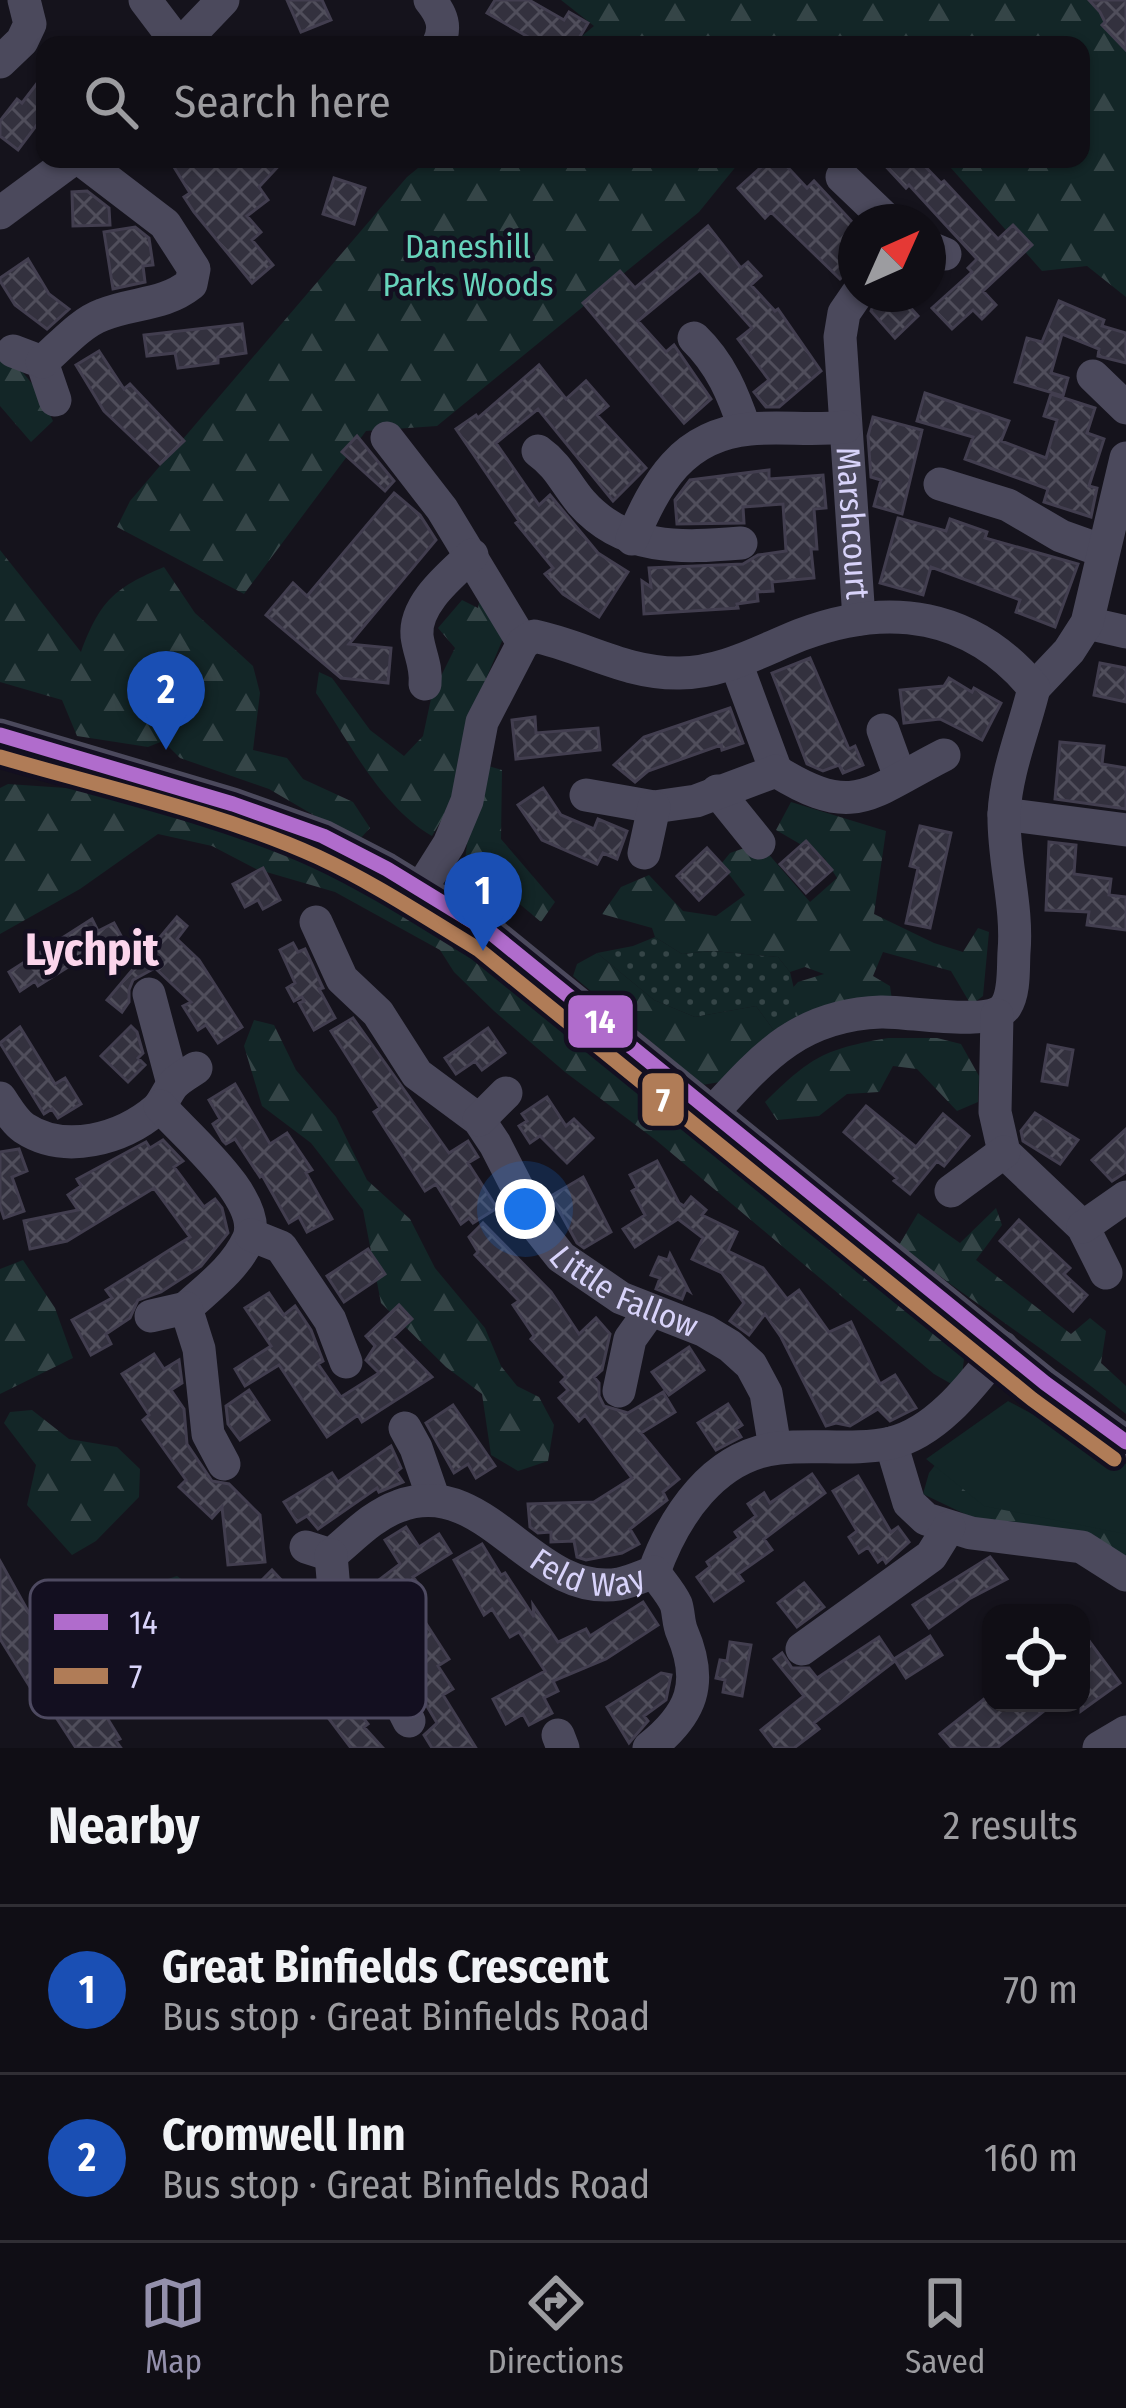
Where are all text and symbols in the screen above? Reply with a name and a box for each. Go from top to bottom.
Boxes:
search box [36,36,1090,168]
icon: search [78,69,144,135]
text: Search here [174,75,391,129]
north arrow [838,204,946,312]
park label: Daneshill Parks Woods [382,227,554,305]
street label: Marshcourt [827,446,878,601]
pin: 2 [127,651,205,750]
pin: 1 [444,852,522,951]
district label: Lychpit [25,923,160,977]
line badge: 14 [566,993,635,1050]
text: 14 [585,1002,615,1042]
line badge: 7 [640,1071,686,1128]
text: 7 [656,1080,670,1120]
your location [495,1179,555,1239]
street label: Little Fallow [541,1239,704,1346]
street label: Feld Way [522,1540,651,1605]
legend [30,1580,426,1718]
text: 14 [129,1603,158,1643]
map controls [982,1604,1090,1712]
button: locate [982,1604,1090,1712]
text: 7 [129,1657,142,1697]
text: Nearby [48,1795,200,1857]
text: 2 results [943,1803,1078,1849]
text: Great Binfields Crescent [162,1940,609,1994]
text: 1 [79,1967,95,2013]
text: 70 m [1003,1967,1078,2013]
text: Bus stop · Great Binfields Road [162,1994,650,2040]
text: Cromwell Inn [162,2108,406,2162]
text: 2 [78,2135,96,2181]
text: 160 m [984,2135,1078,2181]
text: Bus stop · Great Binfields Road [162,2162,650,2208]
tab: Map [140,2270,206,2382]
tab: Directions [487,2270,624,2382]
tab: Saved [905,2270,985,2382]

